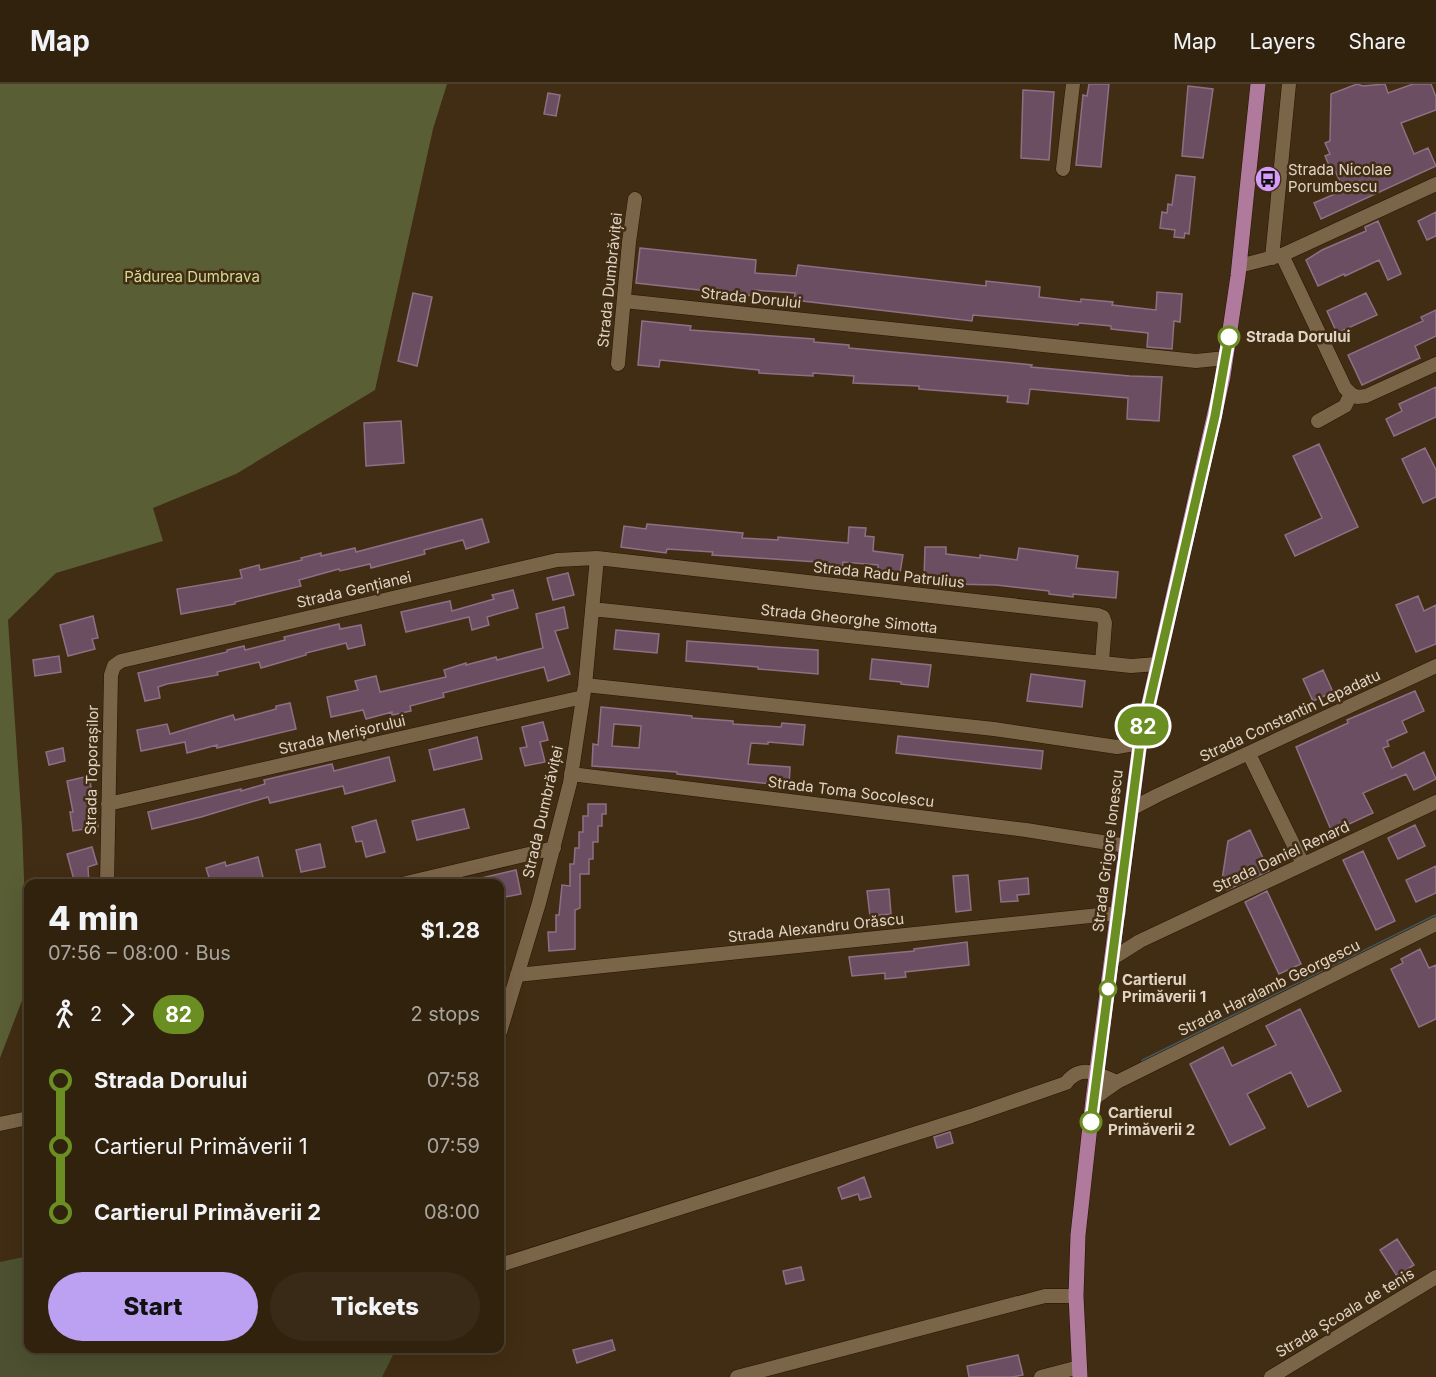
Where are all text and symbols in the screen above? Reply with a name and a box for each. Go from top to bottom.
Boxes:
text: Map [30,24,90,58]
text: Map [1173,29,1217,54]
text: Layers [1250,29,1316,54]
text: Share [1349,29,1406,54]
place label: Strada Nicolae Porumbescu [1288,160,1392,196]
bus stop icon: Strada Nicolae Porumbescu [1253,164,1283,194]
street label: Strada Dumbrăviței [593,212,626,348]
park label: Pădurea Dumbrava [124,267,260,286]
street label: Strada Dorului [700,283,802,312]
marker: Strada Dorului [1218,326,1240,348]
place label: Strada Dorului [1246,327,1351,346]
street label: Strada Radu Patrulius [812,557,966,592]
street label: Strada Gențianei [295,567,413,612]
street label: Strada Gheorghe Simotta [760,600,939,637]
street label: Strada Constantin Lepadatu [1196,665,1383,766]
street label: Strada Toporașilor [81,704,102,835]
line badge: 82 [1116,706,1170,746]
street label: Strada Merișorului [277,711,407,758]
text: 82 [1130,714,1156,739]
street label: Strada Dumbrăviței [518,744,567,880]
street label: Strada Grigore Ionescu [1088,769,1127,933]
street label: Strada Toma Socolescu [767,772,935,811]
street label: Strada Daniel Renard [1209,816,1352,897]
text: 4 min [48,898,139,938]
street label: Strada Alexandru Orăscu [727,909,905,946]
text: $1.28 [421,917,480,943]
street label: Strada Haralamb Georgescu [1175,935,1363,1040]
text: 07:56 – 08:00 · Bus [48,941,231,965]
place label: Cartierul Primăverii 1 [1122,970,1206,1006]
marker: Cartierul Primăverii 1 [1099,980,1117,998]
icon: walk [48,998,81,1031]
icon: forward [111,998,144,1031]
text: 2 [90,1002,102,1026]
text: 82 [165,1002,192,1027]
text: 2 stops [410,1002,480,1026]
text: Strada Dorului [94,1067,247,1093]
text: 07:58 [427,1068,480,1092]
place label: Cartierul Primăverii 2 [1108,1103,1195,1139]
marker: Cartierul Primăverii 2 [1080,1111,1102,1133]
text: Cartierul Primăverii 1 [94,1133,308,1159]
text: 07:59 [427,1134,480,1158]
text: Cartierul Primăverii 2 [94,1199,321,1225]
text: 08:00 [424,1200,480,1224]
street label: Strada Școala de tenis [1272,1264,1418,1362]
button: Start [48,1272,258,1341]
button: Tickets [270,1272,480,1341]

